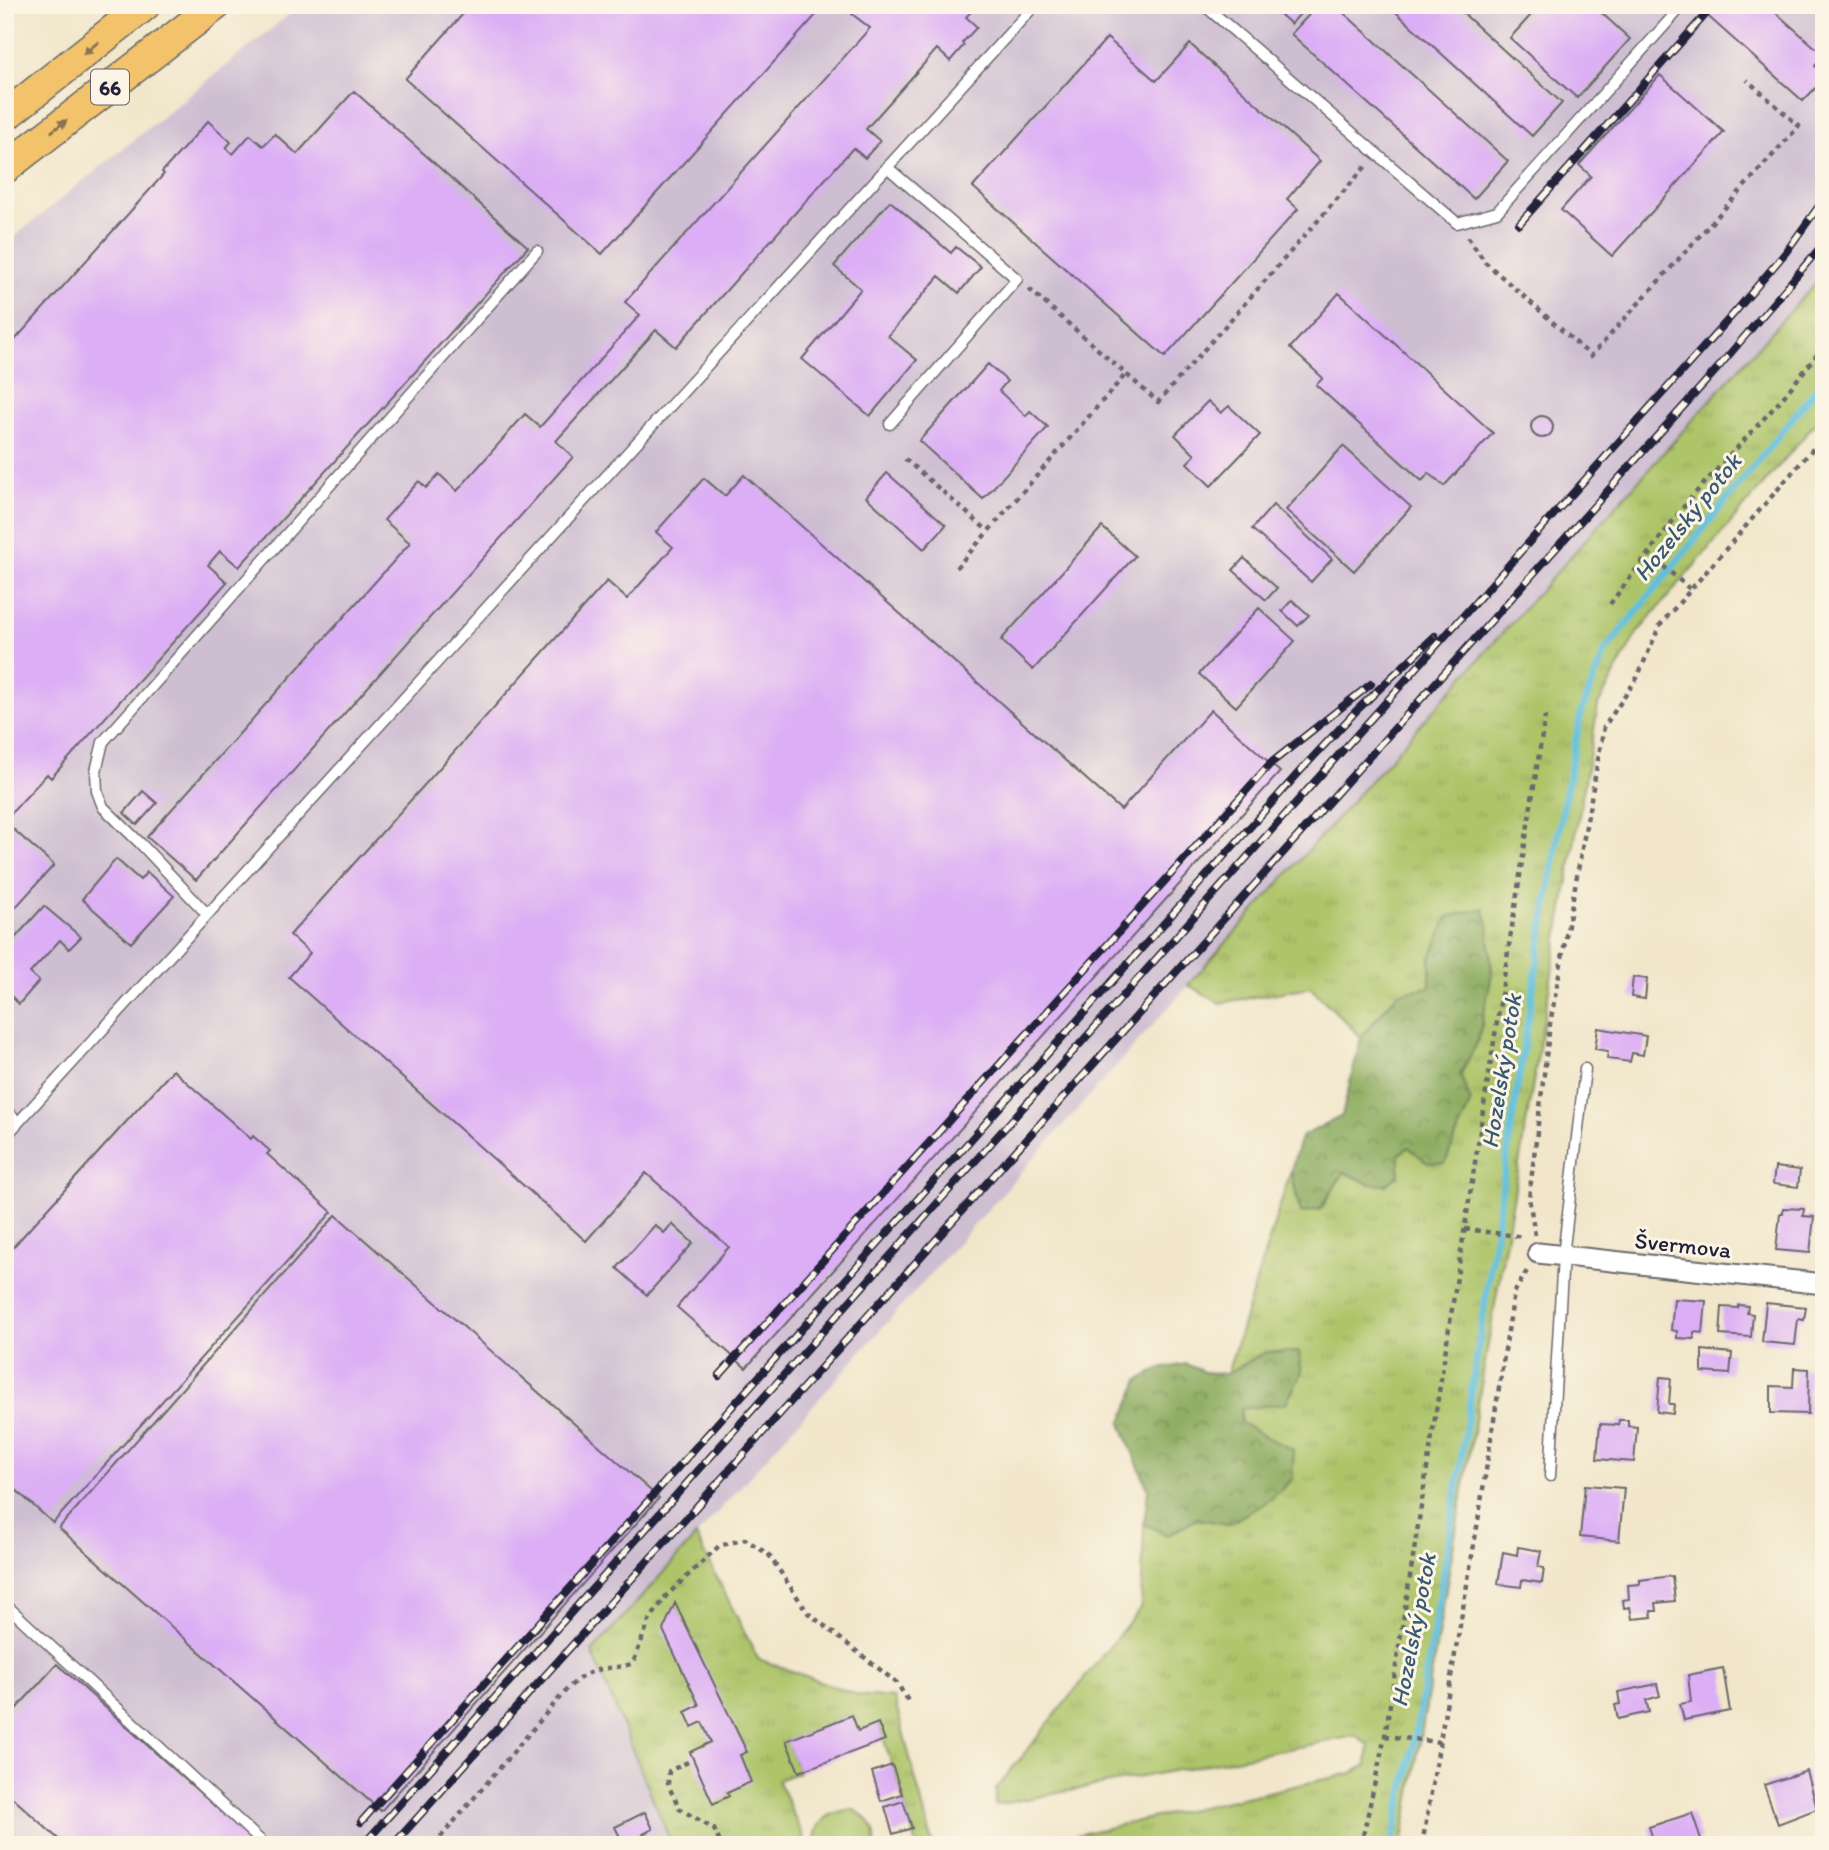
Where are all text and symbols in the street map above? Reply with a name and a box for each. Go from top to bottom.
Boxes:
one-way arrow [83,40,101,55]
road number: 66 [91,70,129,104]
one-way arrow [50,120,68,134]
water label: Hozelský potok [1627,446,1748,587]
water label: Hozelský potok [1475,990,1528,1150]
street label: Švermova [1633,1226,1733,1264]
water label: Hozelský potok [1384,1549,1442,1709]

